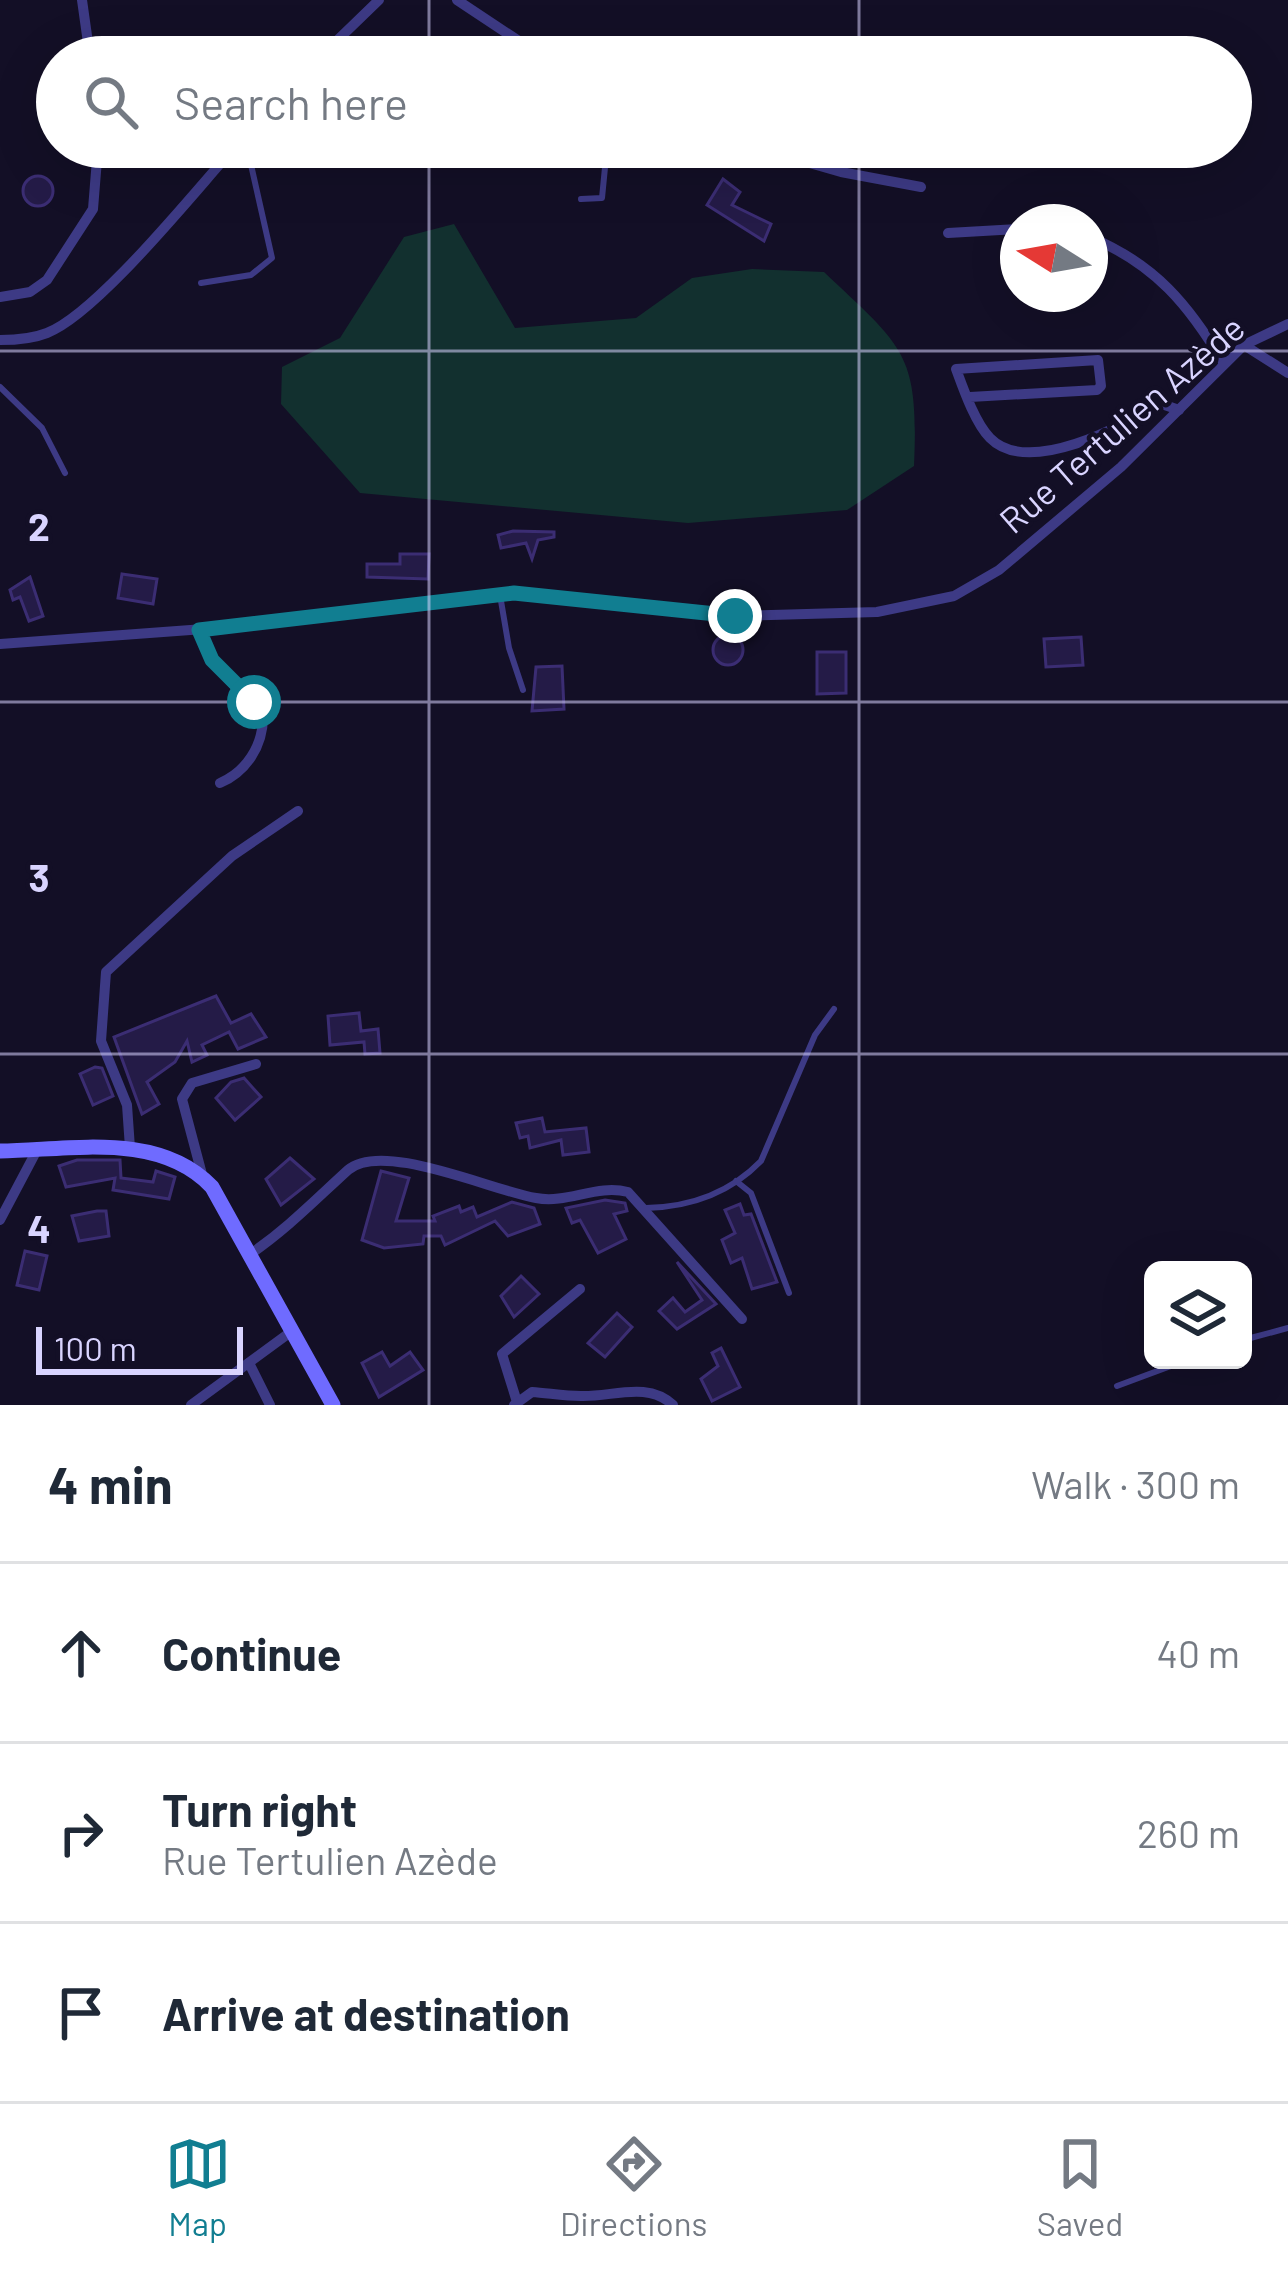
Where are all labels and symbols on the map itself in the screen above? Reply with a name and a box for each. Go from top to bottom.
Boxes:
north arrow [1000,204,1108,312]
street label: Rue Tertulien Azède [990,305,1252,541]
text: 2 [28,502,50,549]
route end [708,589,762,643]
route start [227,675,281,729]
text: 3 [28,853,50,900]
text: 4 [27,1204,51,1251]
scale bar [36,1321,243,1374]

